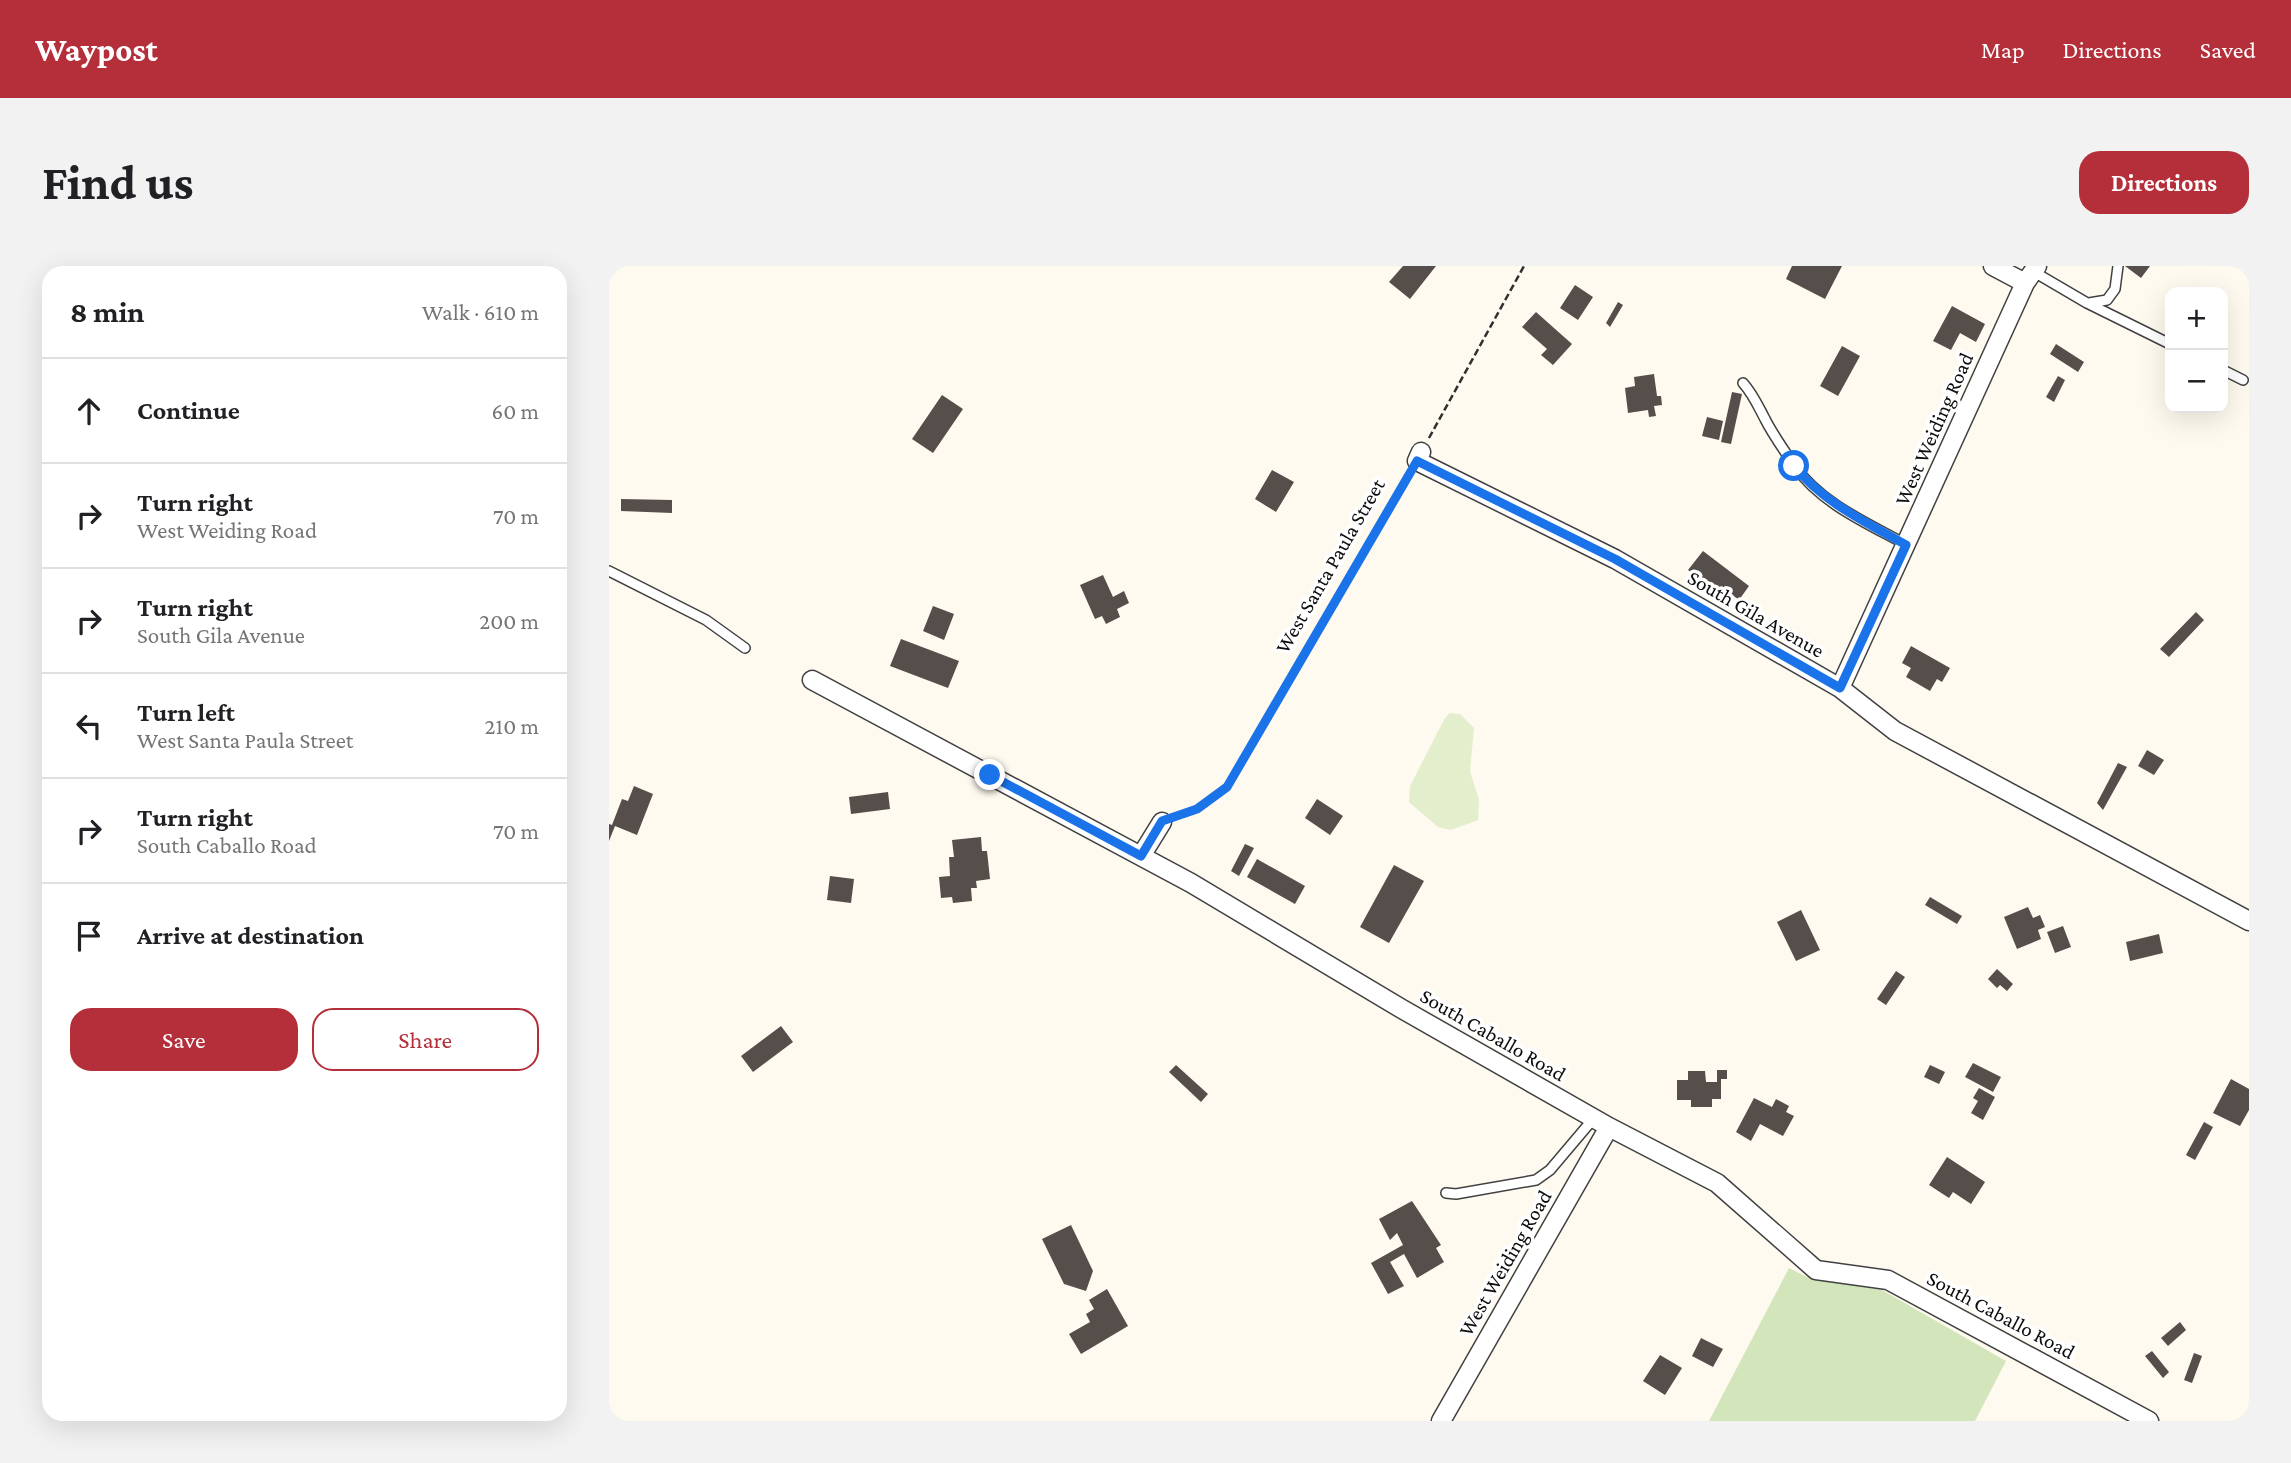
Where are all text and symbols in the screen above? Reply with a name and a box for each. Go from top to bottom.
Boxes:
text: Waypost [35,31,158,68]
text: Map [1981,36,2025,63]
text: Directions [2063,36,2162,63]
text: Saved [2200,36,2256,63]
button: Directions [2079,151,2249,214]
text: Find us [42,155,194,210]
map controls [2165,287,2228,413]
button: + [2165,287,2228,350]
text: 8 min [70,295,145,328]
text: Walk · 610 m [422,299,539,325]
street label: West Weiding Road [1890,349,1978,509]
button: − [2165,350,2228,413]
icon: ahead [70,392,108,430]
text: Continue [137,396,240,425]
text: 60 m [492,398,539,424]
route start [1778,450,1809,481]
street label: West Santa Paula Street [1270,474,1390,658]
text: Turn right [137,488,253,517]
icon: right [70,497,108,535]
text: 70 m [493,503,539,529]
text: West Weiding Road [137,517,317,543]
street label: South Gila Avenue [1684,565,1828,663]
text: Turn right [137,593,253,622]
icon: right [70,602,108,640]
text: 200 m [479,608,539,634]
text: South Gila Avenue [137,622,305,648]
text: Turn left [137,698,235,727]
icon: left [70,707,108,745]
text: 210 m [485,713,539,739]
text: West Santa Paula Street [137,727,353,753]
route end [974,759,1005,790]
text: Turn right [137,803,253,832]
icon: right [70,812,108,850]
text: 70 m [493,818,539,844]
text: South Caballo Road [137,832,317,858]
icon: arrive [70,917,108,955]
text: Arrive at destination [137,921,364,950]
street label: South Caballo Road [1416,984,1570,1086]
button: Save [70,1008,298,1071]
button: Share [312,1008,539,1071]
street label: West Weiding Road [1454,1186,1556,1340]
street label: South Caballo Road [1923,1266,2079,1364]

